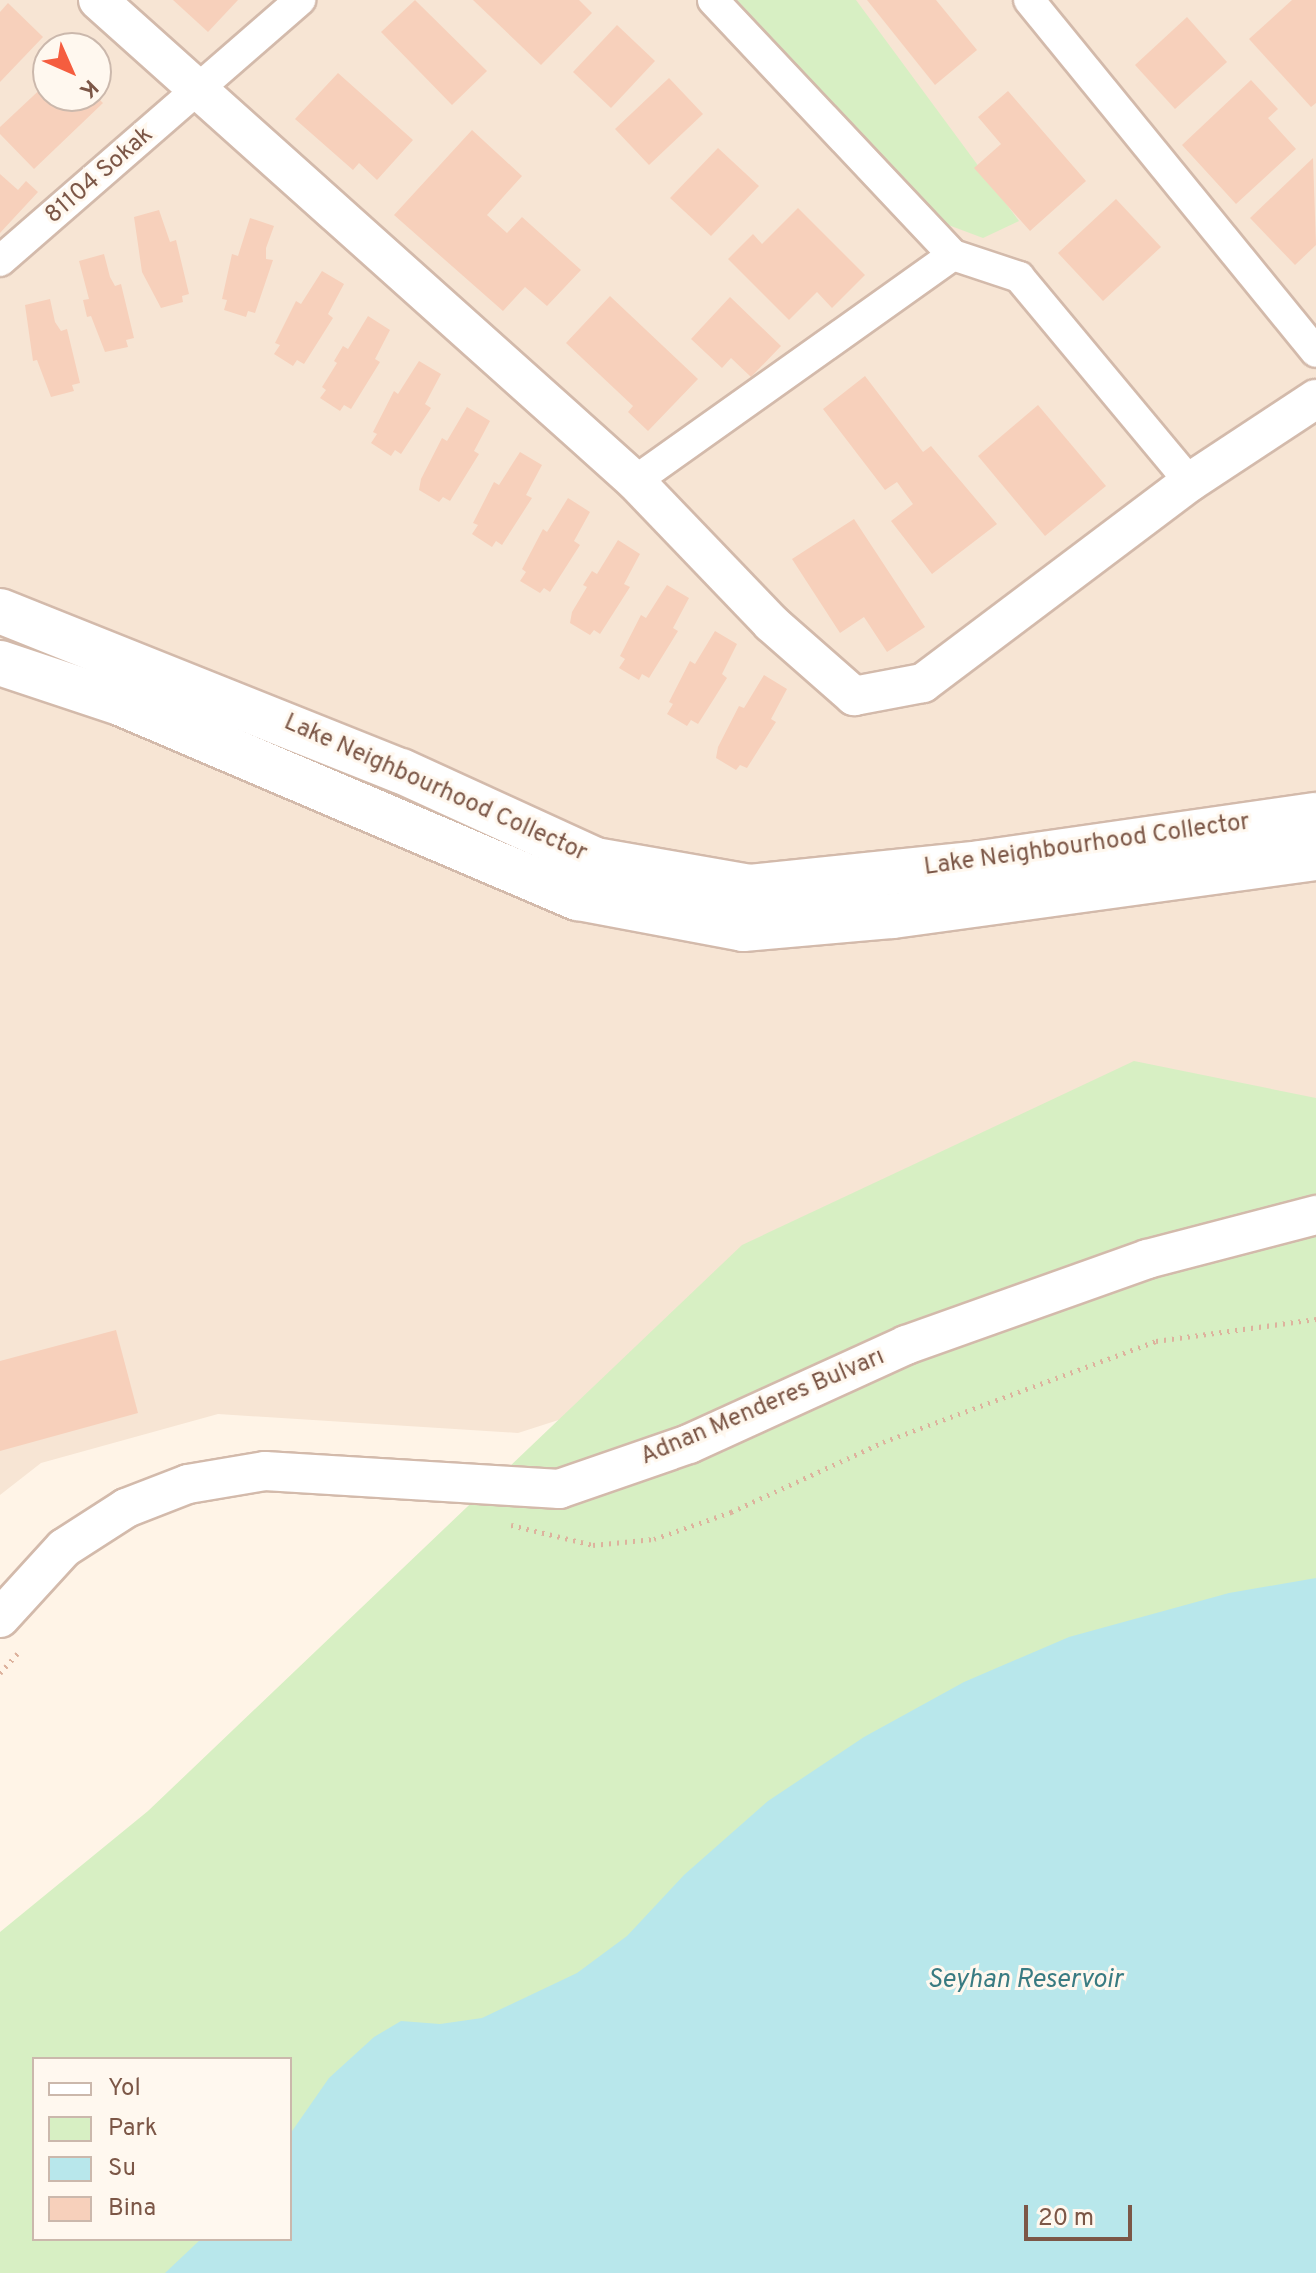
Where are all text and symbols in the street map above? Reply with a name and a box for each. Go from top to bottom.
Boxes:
north arrow [32,32,112,112]
text: K [73,73,103,103]
street label: 81104 Sokak [40,121,160,231]
street label: Lake Neighbourhood Collector [279,709,591,869]
street label: Lake Neighbourhood Collector [922,809,1252,883]
street label: Adnan Menderes Bulvarı [637,1344,889,1472]
water label: Seyhan Reservoir [927,1965,1123,1997]
legend [32,2057,292,2241]
text: Yol [108,2074,141,2104]
text: Park [108,2114,158,2144]
text: Su [108,2154,136,2184]
scale bar [1028,2189,1136,2239]
text: Bina [108,2194,156,2224]
text: 20 m [1038,2204,1094,2234]

